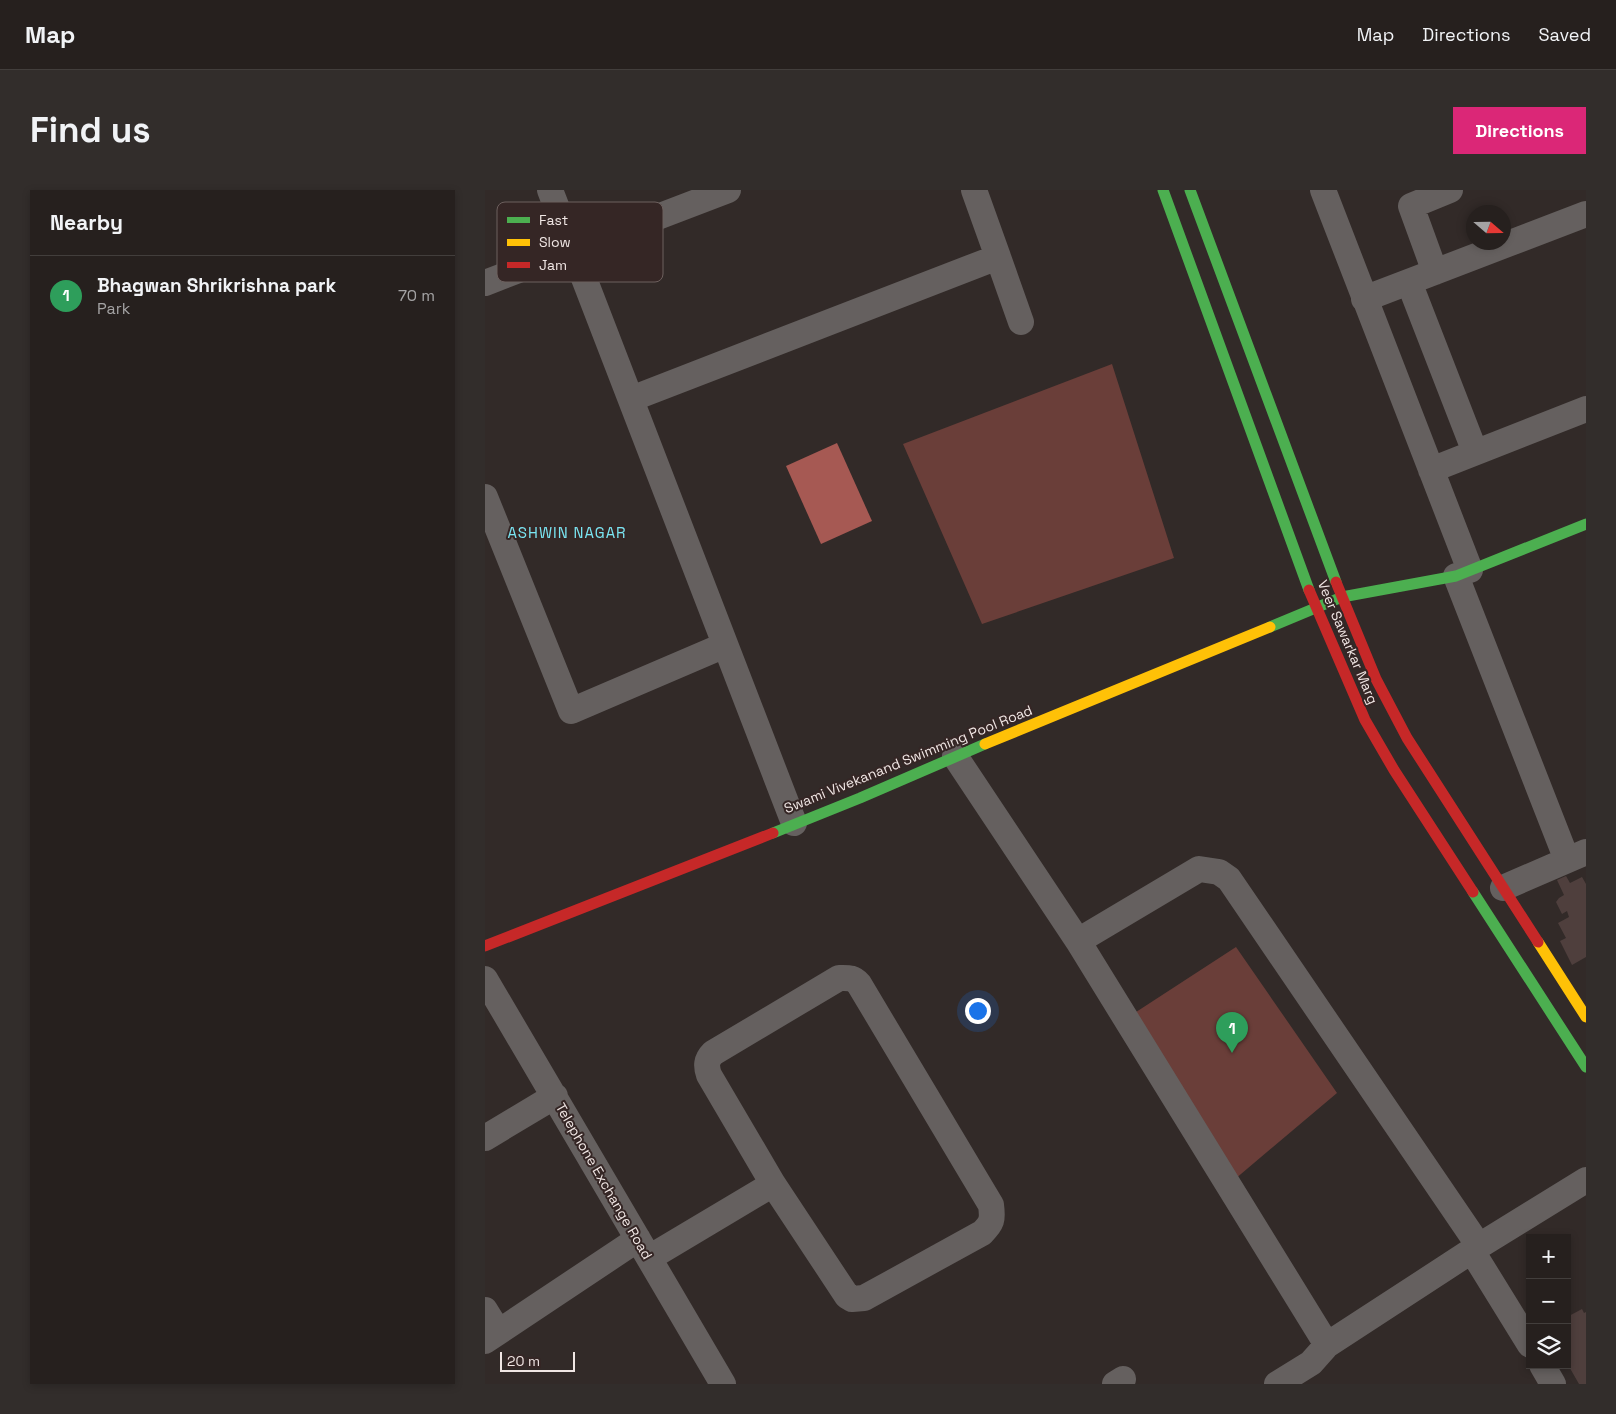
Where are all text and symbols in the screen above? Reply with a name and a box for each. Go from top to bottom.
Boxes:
text: Map [25,19,75,50]
text: Map [1357,23,1394,46]
text: Directions [1422,23,1511,46]
text: Saved [1539,23,1591,46]
button: Directions [1453,107,1586,154]
text: Find us [30,108,151,152]
legend [497,202,663,282]
north arrow [1466,205,1511,250]
text: Nearby [50,209,123,236]
text: Fast [539,211,568,229]
text: Slow [539,233,571,251]
text: Jam [539,256,567,274]
text: Bhagwan Shrikrishna park [97,273,336,298]
text: 1 [62,285,70,306]
text: 70 m [398,285,435,306]
text: Park [97,298,130,319]
district label: ASHWIN NAGAR [507,523,627,542]
street label: Veer Sawarkar Marg [1314,577,1382,707]
street label: Swami Vivekanand Swimming Pool Road [781,701,1035,817]
your location [965,998,991,1024]
pin: 1 [1216,1012,1248,1053]
street label: Telephone Exchange Road [552,1099,656,1263]
map controls [1526,1234,1571,1369]
button: + [1526,1234,1571,1279]
button: − [1526,1279,1571,1324]
button: layers [1526,1324,1571,1369]
scale bar [500,1349,575,1372]
text: 20 m [507,1352,540,1370]

